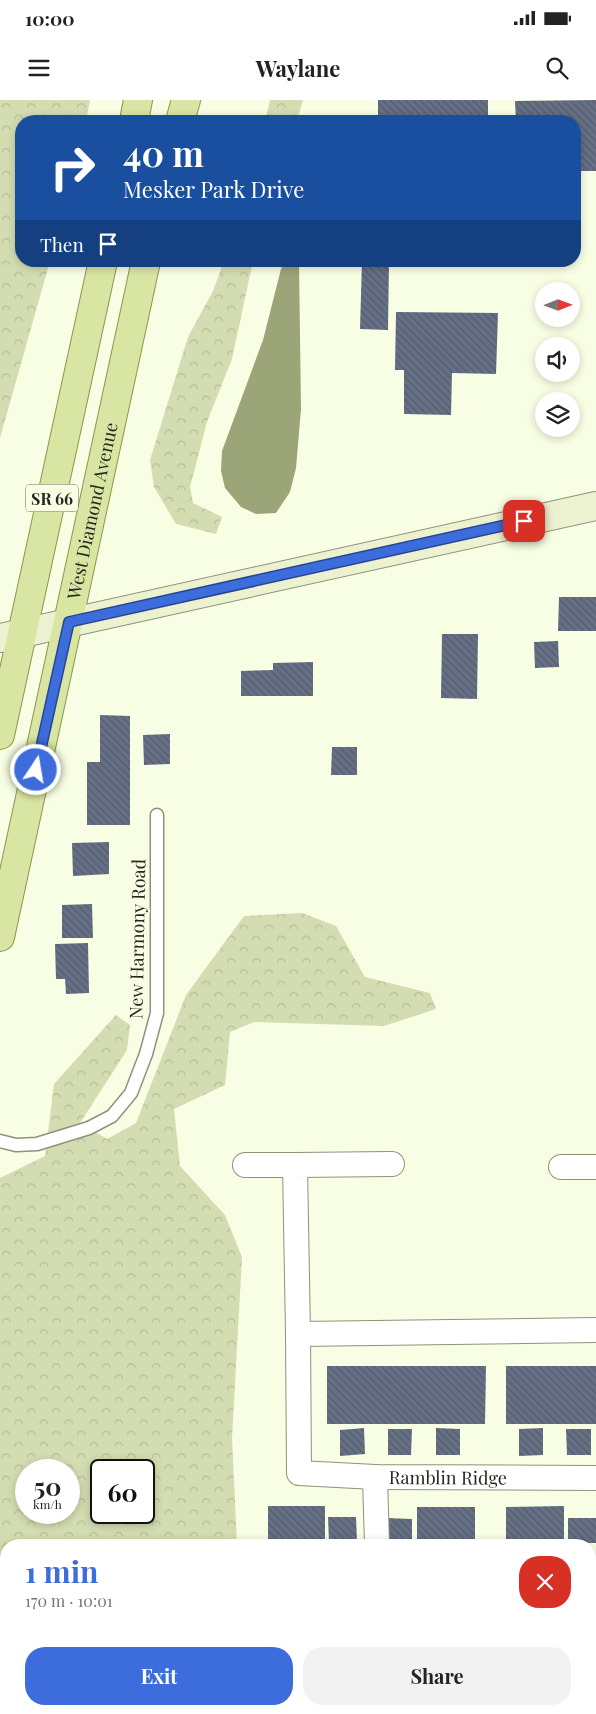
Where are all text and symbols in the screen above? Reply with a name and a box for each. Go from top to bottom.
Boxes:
text: 10:00 [25,5,75,31]
text: Waylane [256,53,340,83]
icon: menu [25,54,53,82]
icon: search [543,54,571,82]
text: 40 m [123,129,204,176]
icon: right [40,135,105,200]
text: Mesker Park Drive [123,174,304,204]
icon: arrive [94,230,122,258]
text: Then [40,231,84,257]
north arrow [535,282,580,328]
map controls [535,282,580,437]
button: sound [535,337,580,382]
button: layers [535,392,580,437]
street label: West Diamond Avenue [61,420,123,603]
road number: SR 66 [26,484,78,512]
pin [503,500,545,542]
icon: arrive [510,507,538,535]
position arrow [9,743,61,795]
street label: New Harmony Road [124,858,150,1019]
speed limit sign: 60 [90,1459,155,1524]
street label: Ramblin Ridge [389,1465,507,1490]
text: 50 [34,1469,61,1502]
text: km/h [33,1496,62,1512]
text: 1 min [25,1551,99,1591]
button: close [519,1556,571,1608]
text: 170 m · 10:01 [25,1590,113,1611]
button: Exit [25,1647,293,1705]
button: Share [303,1647,571,1705]

